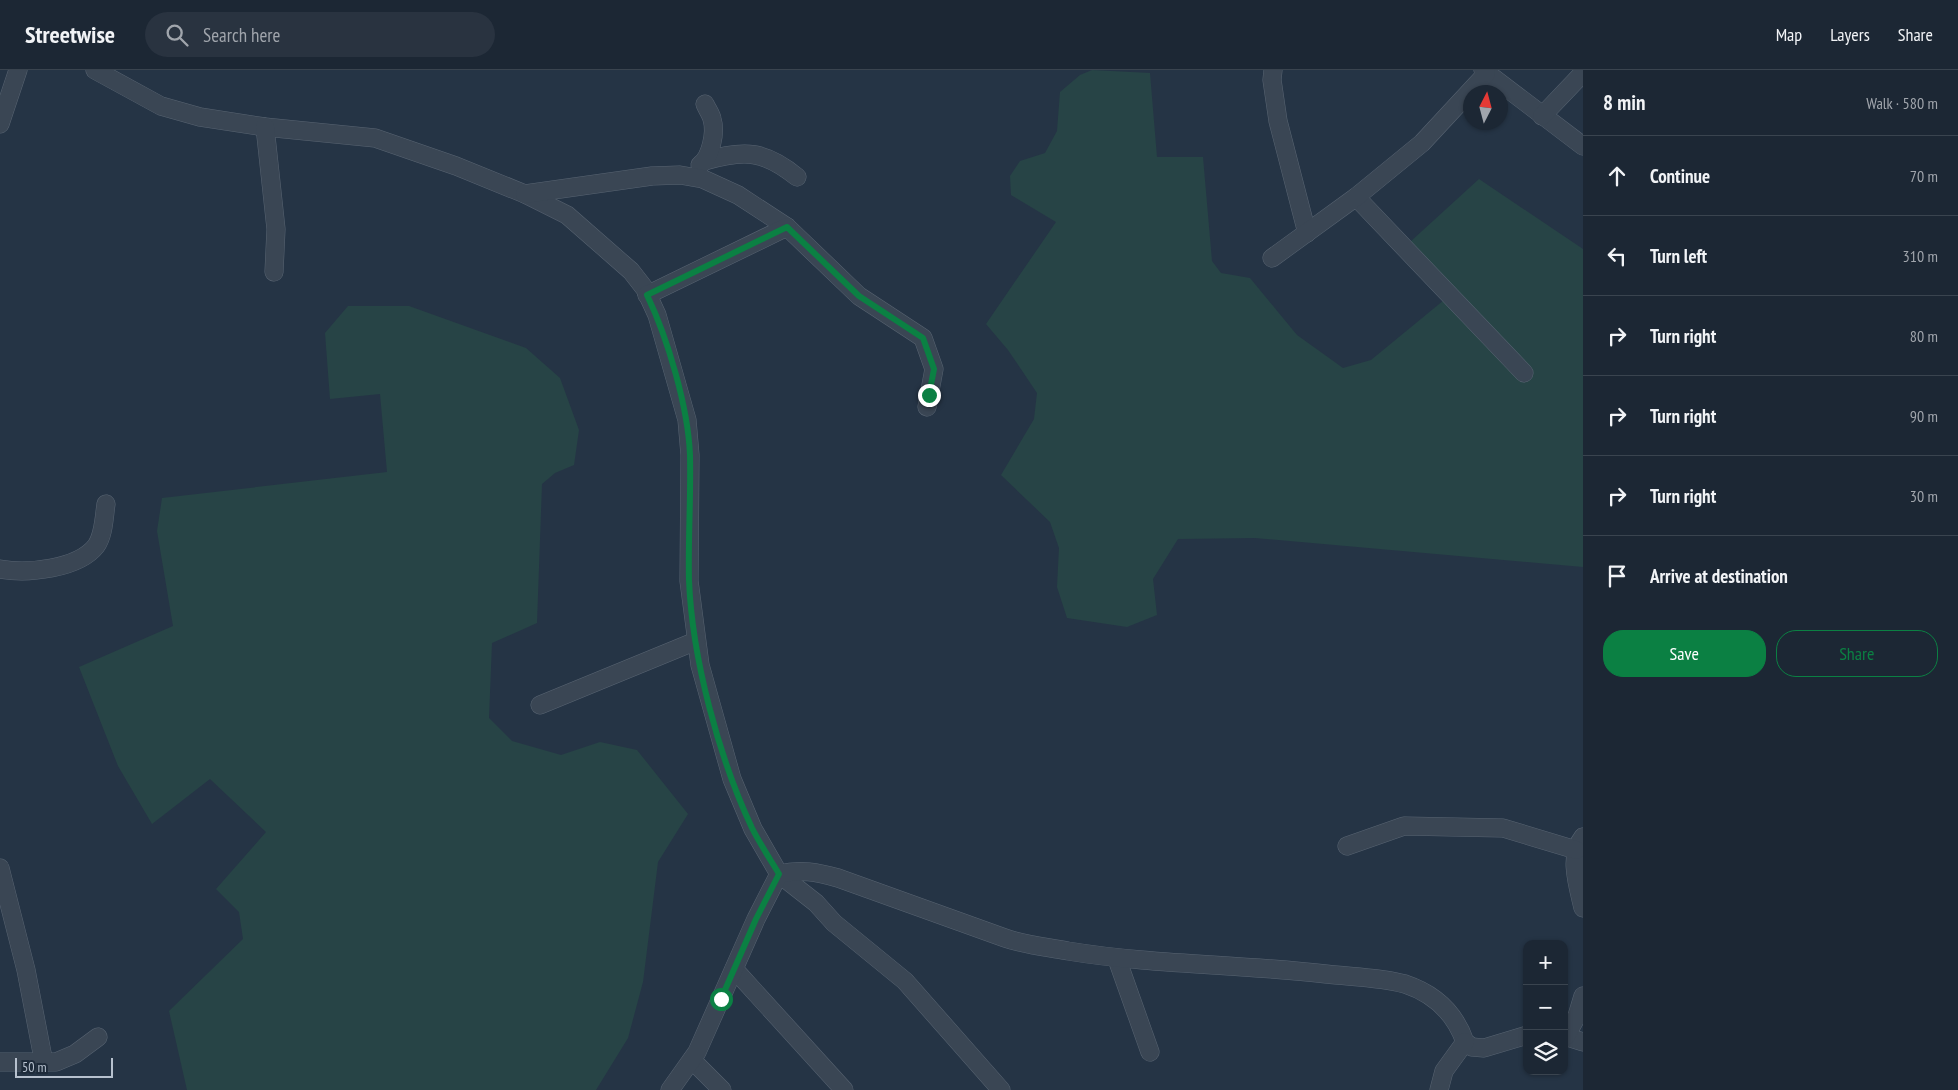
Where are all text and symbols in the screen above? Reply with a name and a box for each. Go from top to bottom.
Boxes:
search box [145,12,495,57]
text: Streetwise [25,19,115,50]
icon: search [163,21,191,49]
text: Search here [203,23,280,47]
text: Map [1776,23,1802,46]
text: Layers [1830,23,1870,46]
text: Share [1898,23,1933,46]
north arrow [1463,85,1508,130]
text: 8 min [1603,89,1645,116]
text: Walk · 580 m [1866,93,1938,113]
icon: ahead [1603,162,1631,190]
text: Continue [1650,164,1710,188]
text: 70 m [1910,166,1938,186]
icon: left [1603,242,1631,270]
text: Turn left [1650,244,1707,268]
text: 310 m [1903,246,1938,266]
icon: right [1603,322,1631,350]
text: Turn right [1650,324,1716,348]
text: 80 m [1910,326,1938,346]
route end [918,384,941,407]
icon: right [1603,402,1631,430]
text: Turn right [1650,404,1716,428]
text: 90 m [1910,406,1938,426]
icon: right [1603,482,1631,510]
text: Turn right [1650,484,1716,508]
text: 30 m [1910,486,1938,506]
icon: arrive [1603,562,1631,590]
text: Arrive at destination [1650,564,1788,588]
button: Save [1603,630,1766,677]
button: Share [1776,630,1938,677]
map controls [1523,940,1568,1075]
button: + [1523,940,1568,985]
button: − [1523,985,1568,1030]
route start [710,988,733,1011]
button: layers [1523,1030,1568,1075]
scale bar [15,1055,112,1078]
text: 50 m [22,1058,47,1076]

